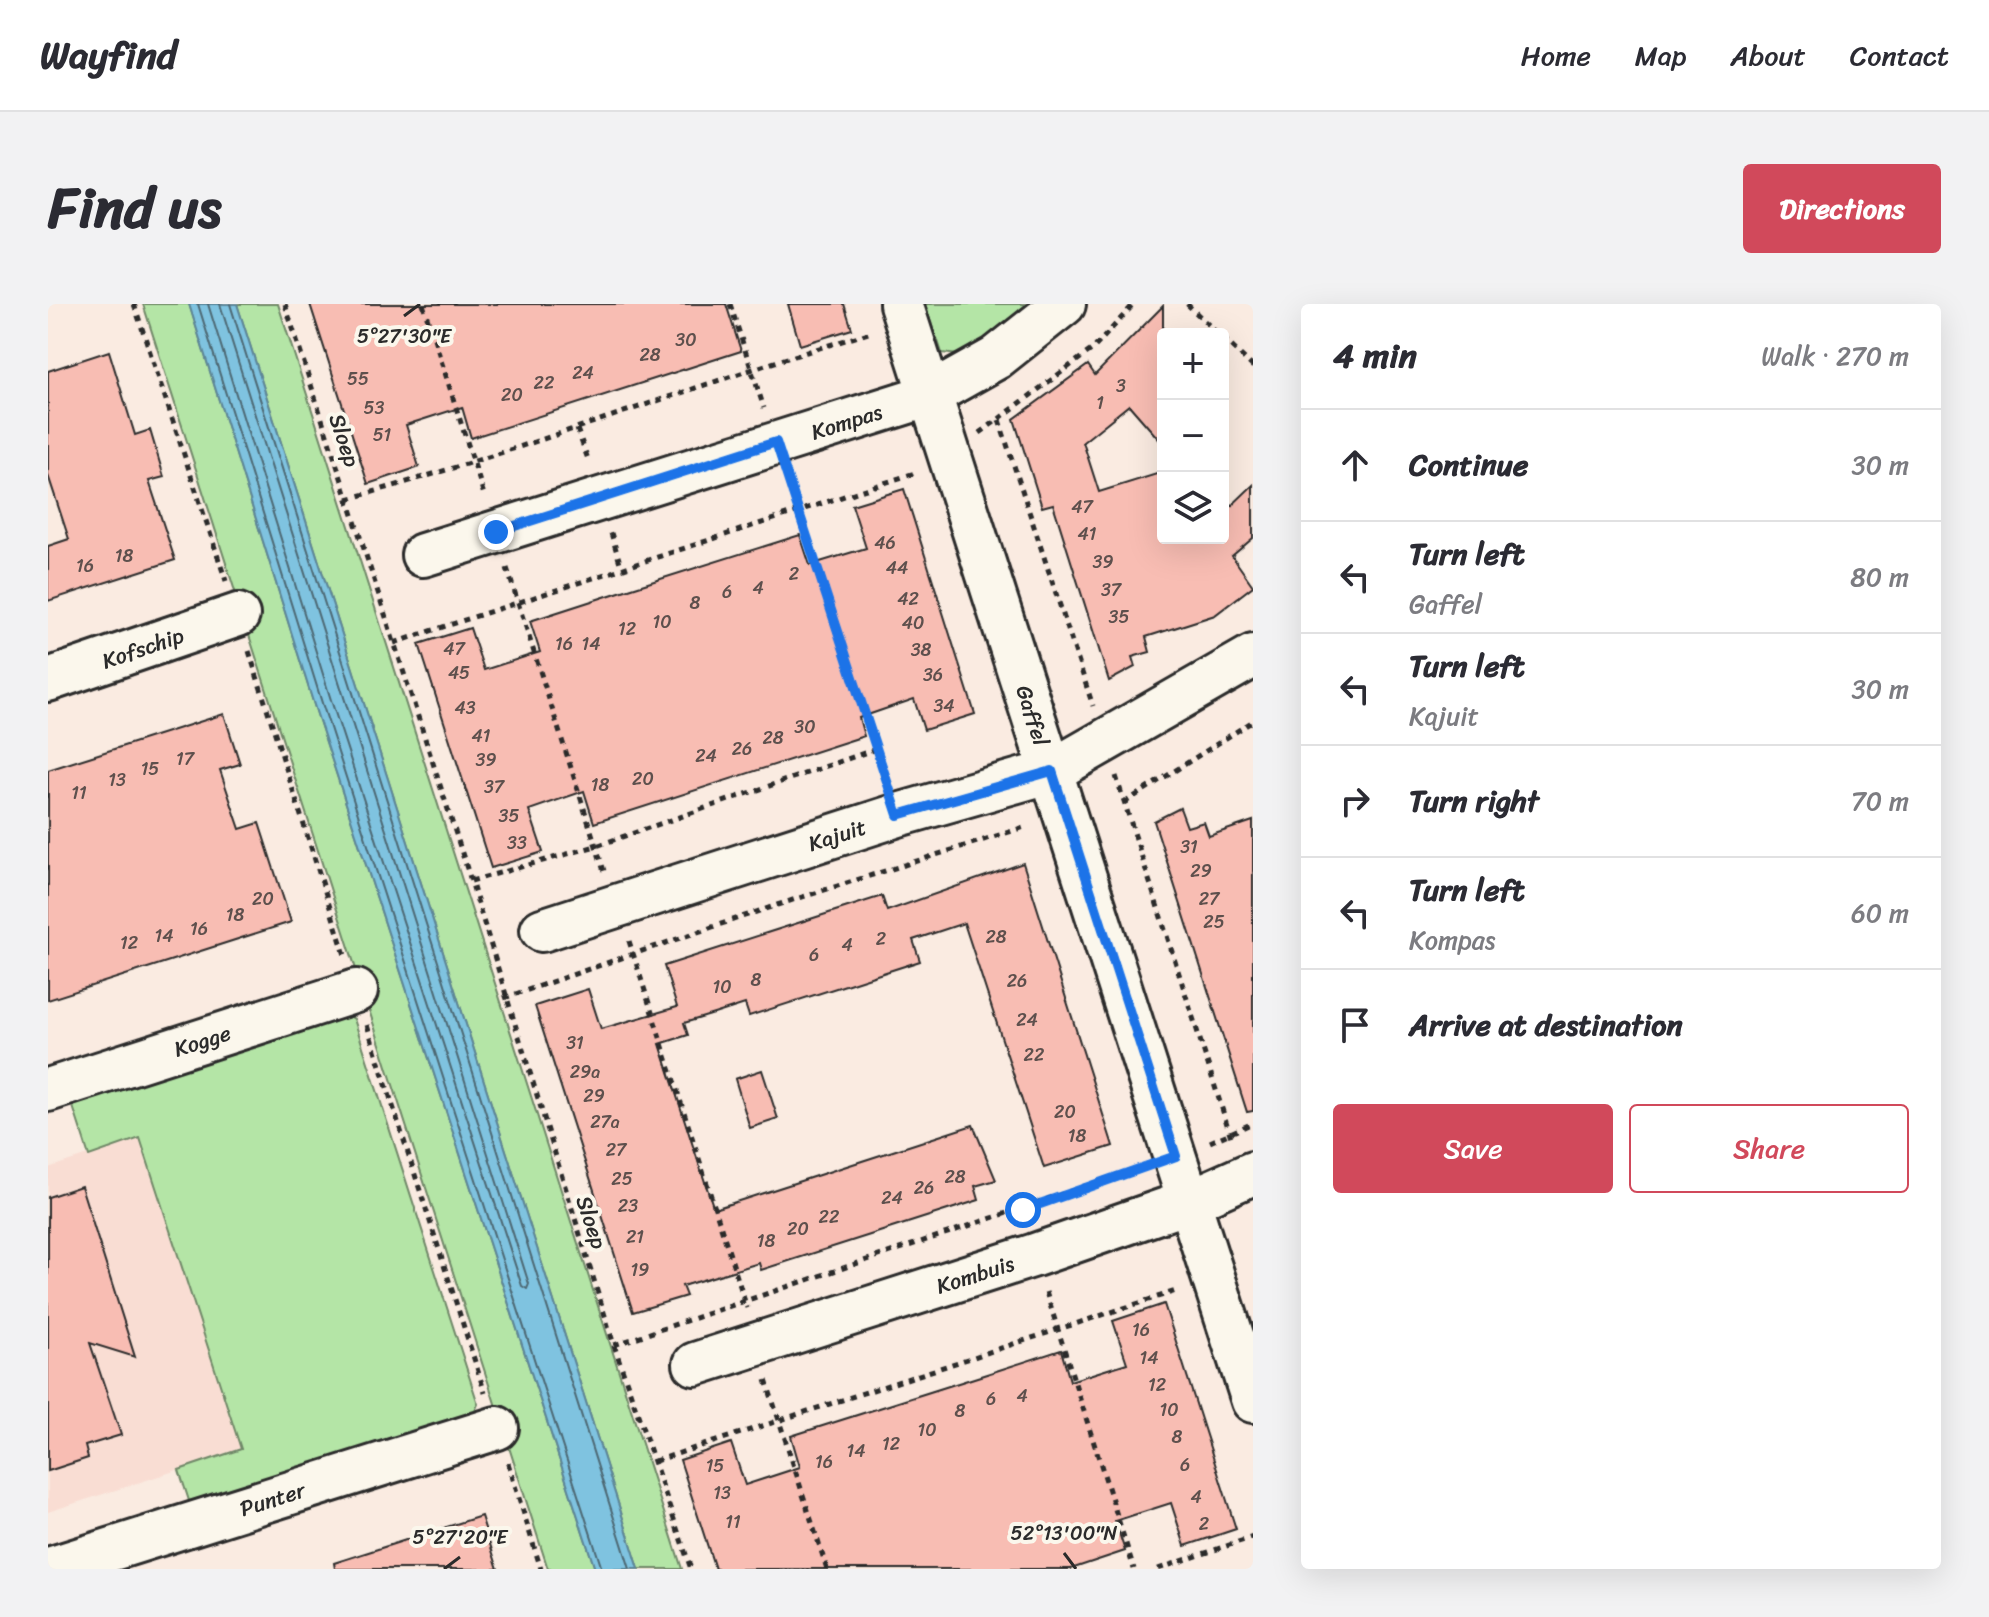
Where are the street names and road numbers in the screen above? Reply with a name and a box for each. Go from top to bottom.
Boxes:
street label: Kompas [806,392,887,451]
street label: Sloep [318,408,372,472]
street label: Kofschip [96,616,190,680]
street label: Gaffel [1004,680,1061,752]
street label: Kajuit [803,807,872,863]
street label: Kogge [169,1013,236,1068]
street label: Sloep [565,1190,619,1254]
street label: Kombuis [931,1244,1019,1306]
street label: Punter [235,1470,311,1528]

